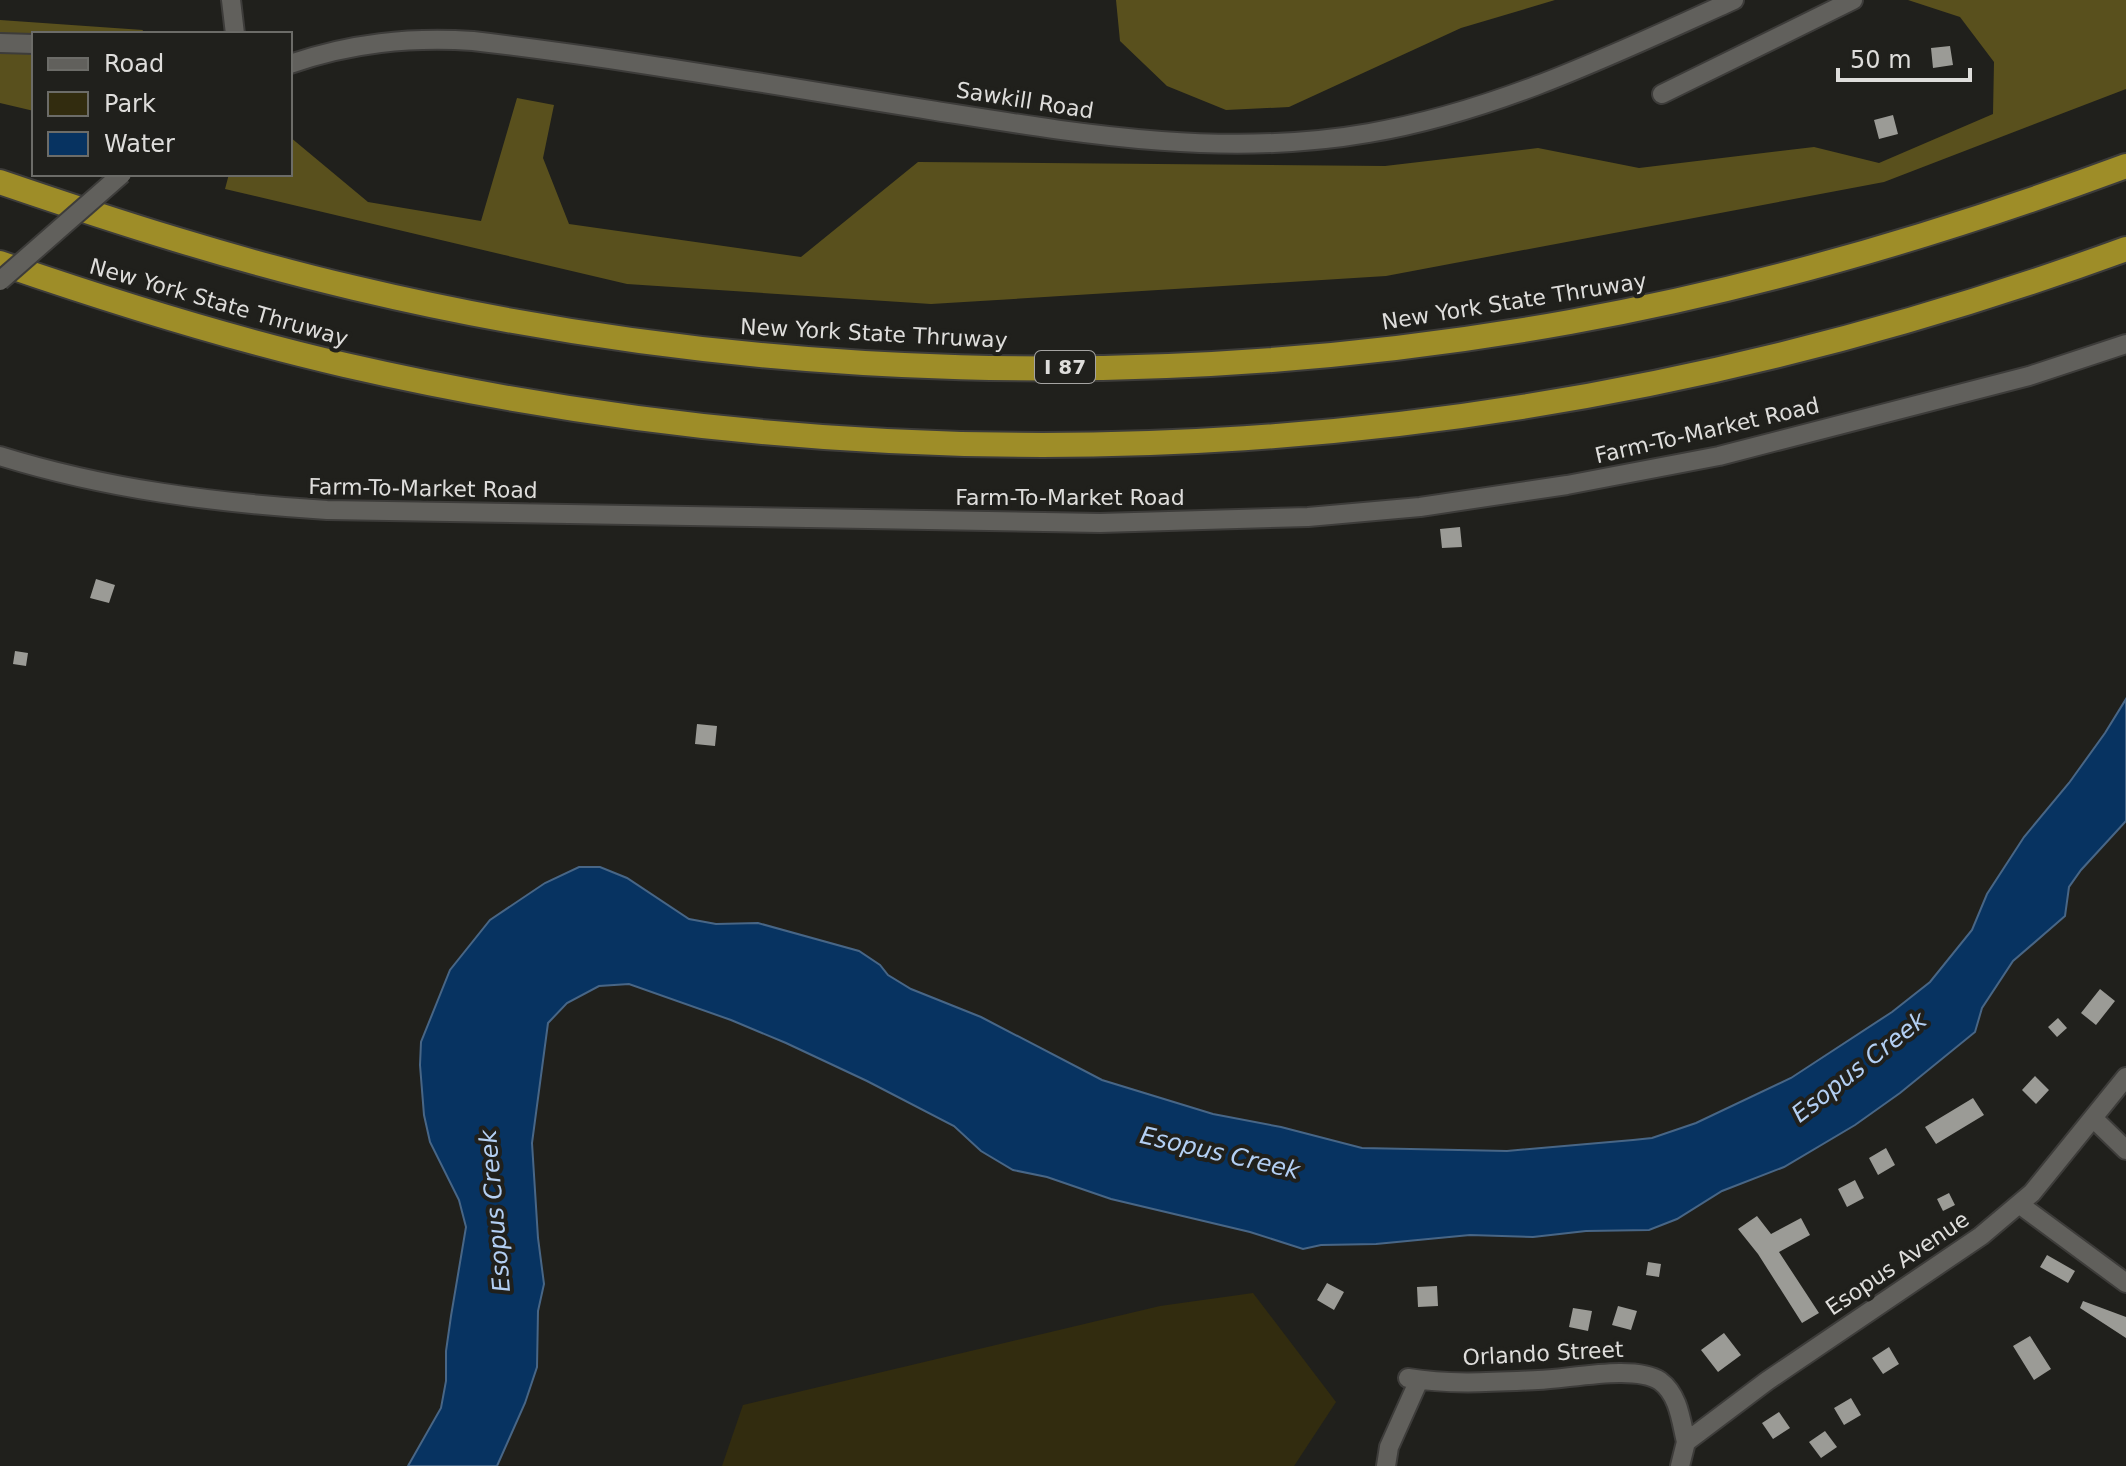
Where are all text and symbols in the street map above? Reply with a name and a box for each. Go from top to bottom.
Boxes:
legend [32,32,292,176]
scale bar [1838,32,1970,82]
text: 50 m [1850,46,1912,74]
text: Road [104,50,164,78]
street label: Sawkill Road [954,77,1095,124]
text: Park [104,90,156,118]
text: Water [104,130,175,158]
street label: New York State Thruway [87,254,351,351]
street label: New York State Thruway [1380,268,1648,335]
street label: New York State Thruway [740,314,1008,353]
road number: I 87 [1035,351,1095,383]
street label: Farm-To-Market Road [1593,392,1822,468]
street label: Farm-To-Market Road [308,474,538,503]
street label: Farm-To-Market Road [955,485,1185,510]
water label: Esopus Creek [1786,1005,1933,1128]
water label: Esopus Creek [1137,1121,1304,1185]
water label: Esopus Creek [474,1128,516,1293]
street label: Esopus Avenue [1821,1206,1973,1320]
street label: Orlando Street [1462,1337,1625,1370]

